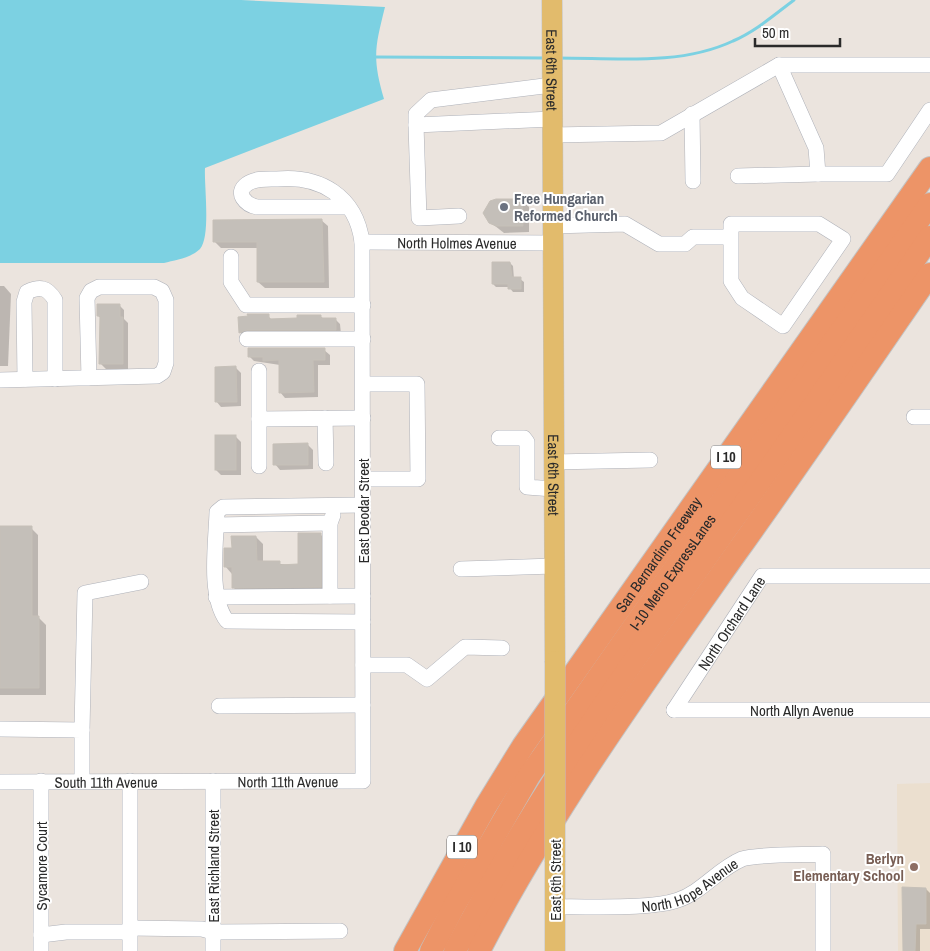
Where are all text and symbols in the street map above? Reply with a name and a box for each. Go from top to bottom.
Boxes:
scale bar [755,15,840,47]
text: 50 m [762,22,789,43]
street label: East 6th Street [542,29,563,111]
place label: Free Hungarian Reformed Church [514,188,618,226]
marker: Free Hungarian Reformed Church [498,201,510,213]
street label: North Holmes Avenue [397,232,517,253]
street label: East 6th Street [543,434,565,516]
road number: I 10 [711,446,741,468]
street label: East Deodar Street [353,458,374,563]
street label: San Bernardino Freeway [610,492,706,616]
street label: I-10 Metro ExpressLanes [624,509,720,634]
street label: North Orchard Lane [692,572,770,674]
street label: North Allyn Avenue [750,700,854,721]
street label: South 11th Avenue [55,771,158,792]
street label: North 11th Avenue [238,771,339,792]
street label: East Richland Street [203,809,224,922]
street label: Sycamore Court [31,821,52,910]
road number: I 10 [447,836,477,859]
street label: East 6th Street [545,839,566,921]
place label: Berlyn Elementary School [793,848,904,886]
street label: North Hope Avenue [641,852,742,916]
marker: Berlyn Elementary School [908,861,920,873]

